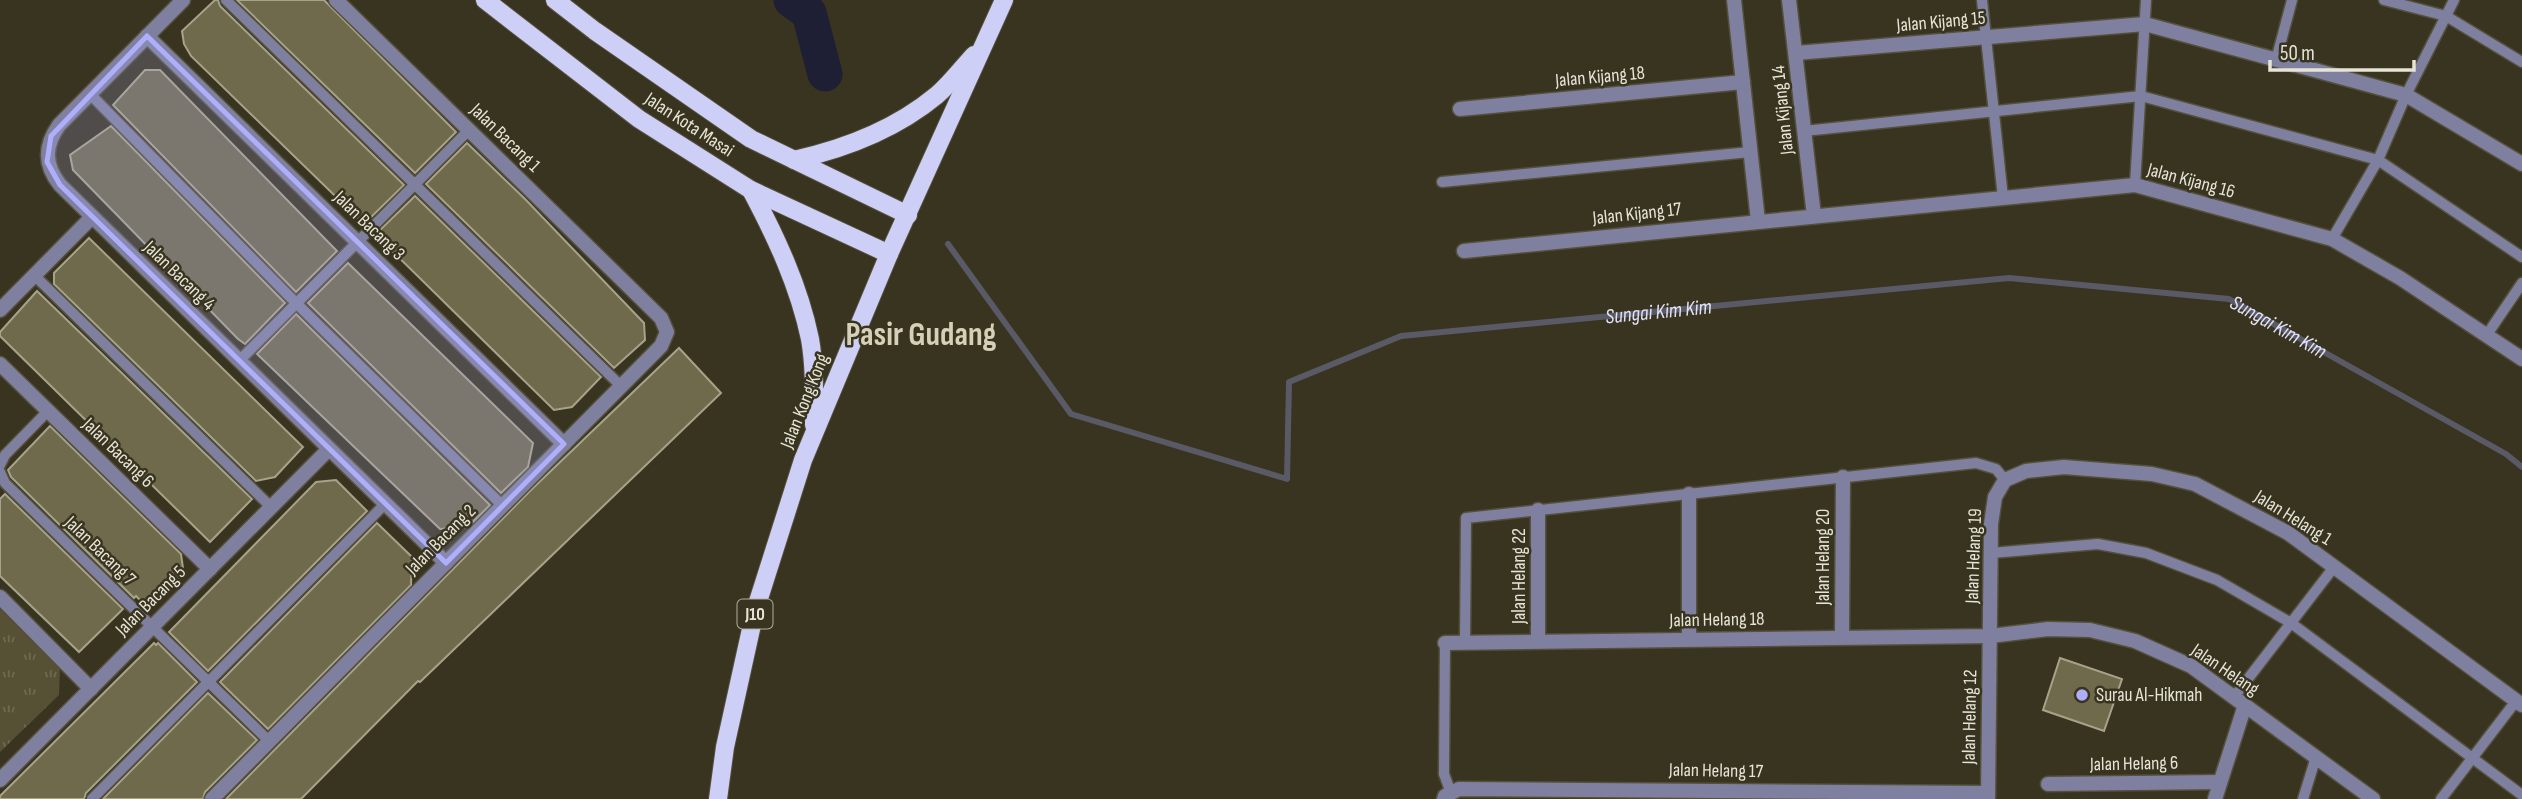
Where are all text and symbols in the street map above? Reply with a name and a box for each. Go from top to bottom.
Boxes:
street label: Jalan Kijang 15 [1895,7,1986,37]
scale bar [2270,28,2414,72]
text: 50 m [2280,41,2315,66]
street label: Jalan Kijang 18 [1553,62,1646,92]
street label: Jalan Kijang 14 [1767,64,1799,157]
street label: Jalan Kota Masai [639,87,738,162]
street label: Jalan Bacang 1 [464,98,545,177]
street label: Jalan Kijang 16 [2144,158,2237,204]
street label: Jalan Bacang 3 [328,186,410,266]
street label: Jalan Kijang 17 [1591,198,1683,230]
street label: Jalan Bacang 4 [138,236,220,316]
water label: Sungai Kim Kim [2226,290,2331,364]
water label: Sungai Kim Kim [1604,294,1713,329]
district label: Pasir Gudang [846,315,997,355]
street label: Jalan Kong Kong [775,350,835,453]
street label: Jalan Bacang 6 [77,413,159,493]
street label: Jalan Helang 1 [2249,485,2336,551]
street label: Jalan Bacang 2 [400,500,481,581]
street label: Jalan Helang 19 [1961,508,1987,605]
street label: Jalan Helang 20 [1812,509,1835,606]
street label: Jalan Bacang 7 [59,511,141,591]
street label: Jalan Helang 22 [1508,528,1531,625]
street label: Jalan Bacang 5 [110,561,191,642]
road number: J10 [738,600,772,628]
street label: Jalan Helang 18 [1668,608,1765,632]
street label: Jalan Helang [2186,638,2264,701]
street label: Jalan Helang 12 [1958,669,1982,766]
place label: Surau Al-Hikmah [2096,684,2203,707]
marker: Surau Al-Hikmah [2074,687,2090,703]
street label: Jalan Helang 6 [2089,752,2178,776]
street label: Jalan Helang 17 [1668,759,1764,783]

